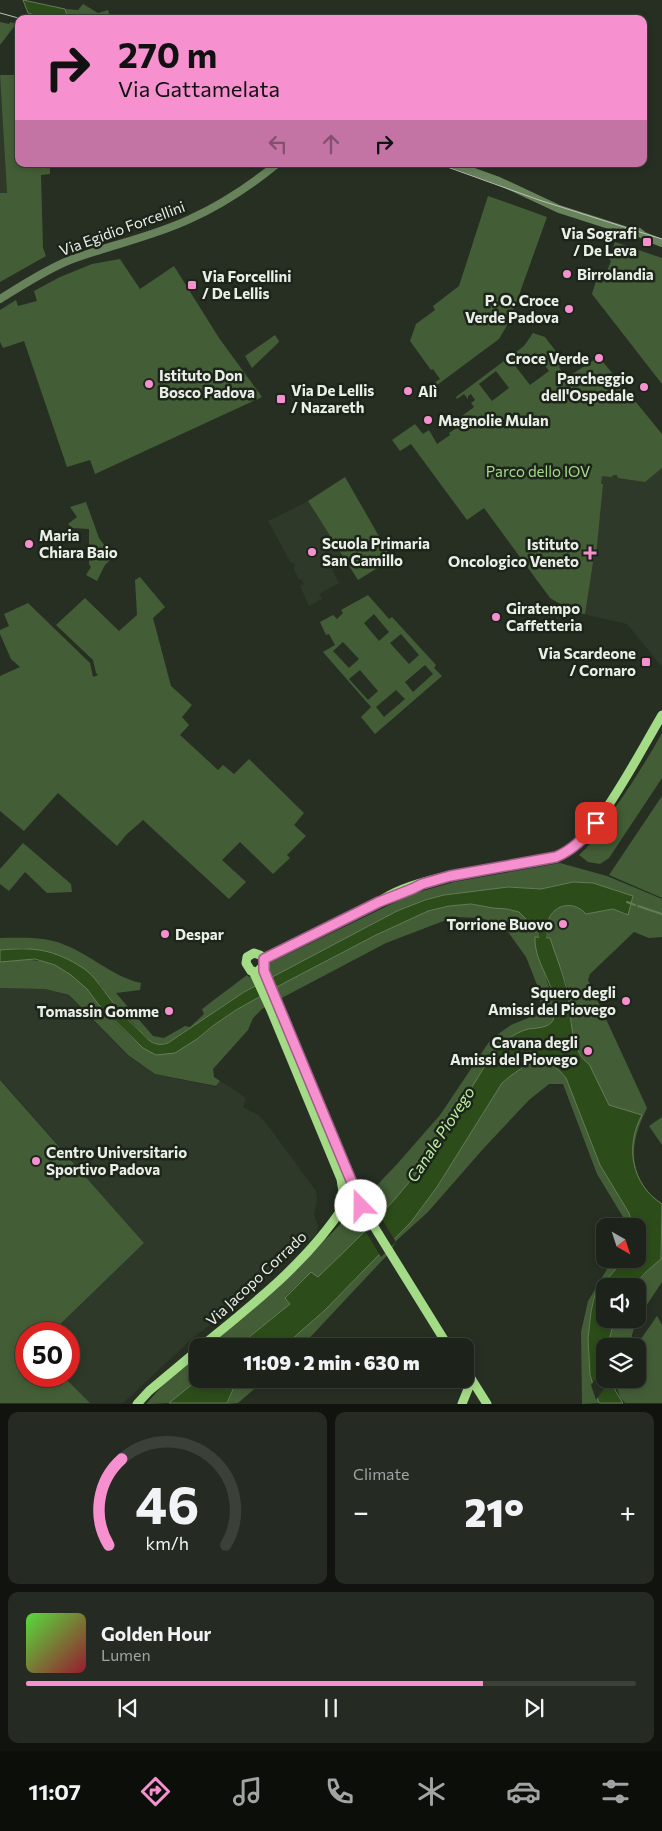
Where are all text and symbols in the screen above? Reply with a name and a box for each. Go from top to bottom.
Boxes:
text: 270 m [118,32,217,75]
icon: right [35,35,100,100]
text: Via Gattamelata [118,75,280,102]
icon: left [264,130,292,158]
icon: ahead [317,130,345,158]
icon: right [370,130,398,158]
street label: Via Egidio Forcellini [57,197,187,259]
place label: Via Sografi / De Leva [561,224,637,259]
marker: Via Sografi / De Leva [641,236,653,248]
place label: Birrolandia [577,265,654,283]
place label: Via Forcellini / De Lellis [202,267,291,302]
marker: Birrolandia [561,268,573,280]
marker: Via Forcellini / De Lellis [186,279,198,291]
place label: P. O. Croce Verde Padova [465,291,559,326]
marker: P. O. Croce Verde Padova [563,303,575,315]
place label: Croce Verde [506,349,589,367]
marker: Croce Verde [593,352,605,364]
place label: Istituto Don Bosco Padova [159,366,255,401]
place label: Parcheggio dell'Ospedale [541,369,634,404]
marker: Istituto Don Bosco Padova [143,378,155,390]
place label: Via De Lellis / Nazareth [291,381,374,416]
marker: Parcheggio dell'Ospedale [638,381,650,393]
place label: Alì [418,382,437,400]
marker: Alì [402,385,414,397]
marker: Via De Lellis / Nazareth [275,393,287,405]
place label: Magnolie Mulan [438,411,549,429]
marker: Magnolie Mulan [422,414,434,426]
park label: Parco dello IOV [486,462,590,480]
place label: Maria Chiara Baio [39,526,118,561]
place label: Scuola Primaria San Camillo [322,534,430,569]
place label: Istituto Oncologico Veneto [448,535,579,570]
marker: Maria Chiara Baio [23,538,35,550]
marker: Scuola Primaria San Camillo [306,546,318,558]
marker: Istituto Oncologico Veneto [583,546,597,560]
place label: Giratempo Caffetteria [506,599,583,634]
marker: Giratempo Caffetteria [490,611,502,623]
place label: Via Scardeone / Cornaro [538,644,636,679]
marker: Via Scardeone / Cornaro [640,656,652,668]
pin [575,802,617,844]
icon: arrive [582,809,610,837]
place label: Torrione Buovo [447,915,553,933]
marker: Torrione Buovo [557,918,569,930]
place label: Despar [175,925,224,943]
marker: Despar [159,928,171,940]
place label: Squero degli Amissi del Piovego [488,983,616,1018]
marker: Squero degli Amissi del Piovego [620,995,632,1007]
place label: Tomassin Gomme [37,1002,159,1020]
marker: Tomassin Gomme [163,1005,175,1017]
place label: Cavana degli Amissi del Piovego [450,1033,578,1068]
marker: Cavana degli Amissi del Piovego [582,1045,594,1057]
water label: Canale Piovego [402,1083,478,1185]
place label: Centro Universitario Sportivo Padova [46,1143,187,1178]
marker: Centro Universitario Sportivo Padova [30,1155,42,1167]
position arrow [334,1179,386,1231]
north arrow [596,1218,646,1268]
map controls [596,1218,646,1388]
street label: Via Jacopo Corrado [202,1227,310,1329]
button: sound [596,1278,646,1328]
speed limit sign: 50 [15,1322,80,1387]
button: layers [596,1338,646,1388]
text: 11:09 · 2 min · 630 m [243,1351,420,1374]
text: Climate [353,1464,409,1483]
text: 46 [136,1471,200,1535]
text: 21° [464,1488,524,1535]
text: − [353,1494,369,1528]
text: + [620,1494,636,1528]
text: km/h [146,1532,189,1554]
text: Golden Hour [101,1622,211,1645]
text: Lumen [101,1645,151,1664]
icon: previous [114,1694,142,1722]
icon: pause [317,1694,345,1722]
icon: next [520,1694,548,1722]
icon: directions [138,1774,173,1809]
icon: music [230,1774,265,1809]
icon: phone [322,1774,357,1809]
icon: climate [414,1774,449,1809]
icon: car [506,1774,541,1809]
icon: filters [598,1774,633,1809]
text: 11:07 [29,1778,81,1805]

